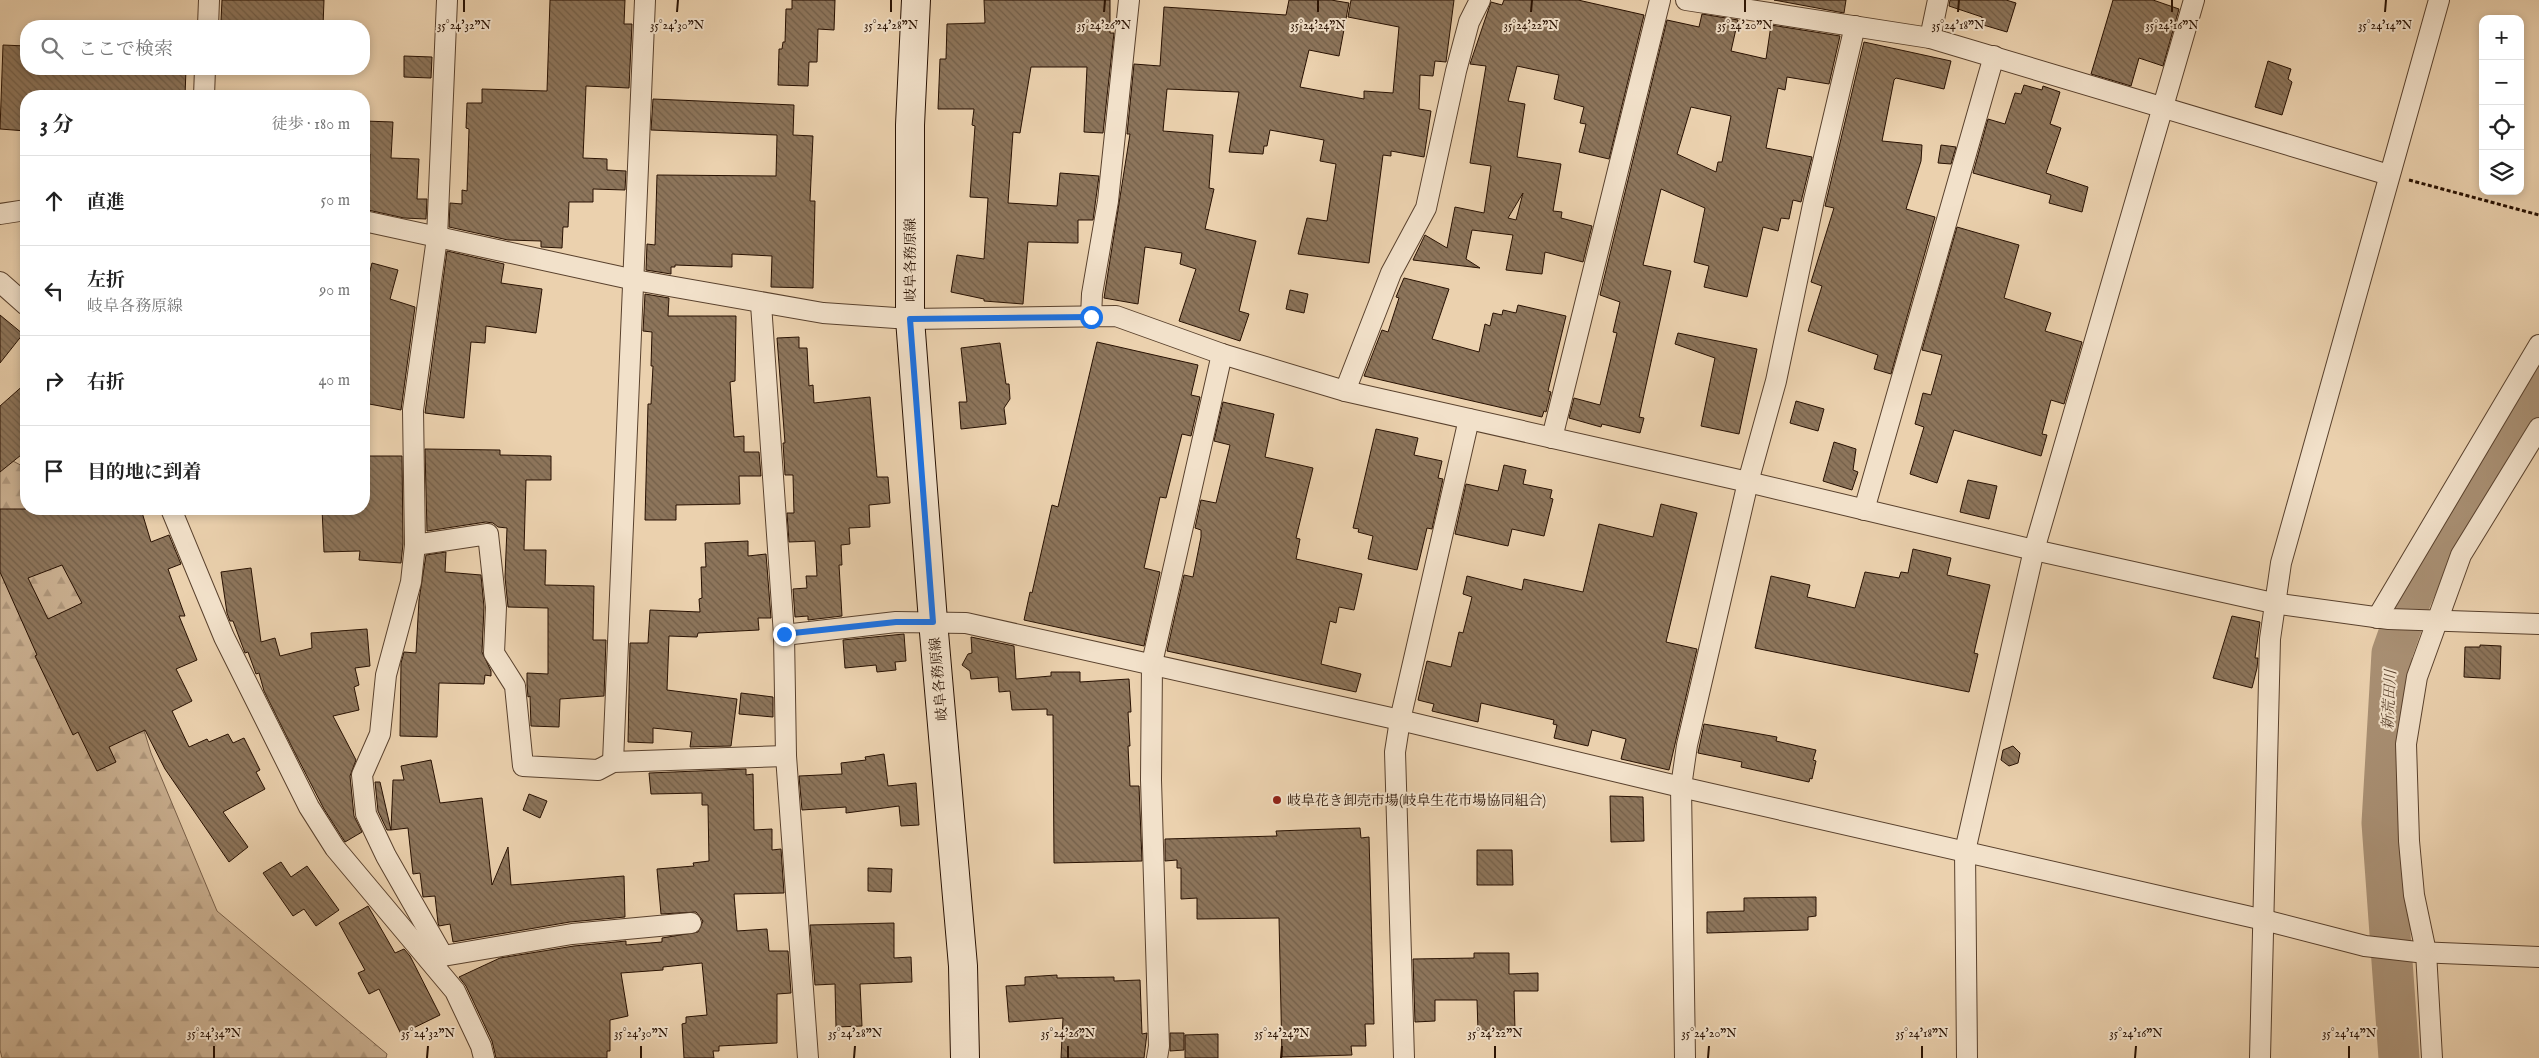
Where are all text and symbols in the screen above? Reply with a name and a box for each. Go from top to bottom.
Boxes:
map controls [2479,15,2524,195]
button: + [2479,15,2524,60]
text: 35°24'32"N [437,18,492,33]
text: 35°24'30"N [650,18,705,33]
text: 35°24'28"N [864,18,919,33]
text: 35°24'26"N [1077,18,1132,33]
text: 35°24'24"N [1290,18,1346,33]
text: 35°24'22"N [1503,18,1559,33]
text: 35°24'20"N [1717,18,1773,33]
text: 35°24'18"N [1932,18,1985,33]
text: 35°24'16"N [2145,18,2199,33]
text: 35°24'14"N [2358,18,2413,33]
search box [20,20,370,75]
icon: search [38,34,66,62]
text: ここで検索 [78,38,173,62]
button: − [2479,60,2524,105]
button: locate [2479,105,2524,150]
text: 3 分 [40,112,73,139]
text: 徒歩 · 180 m [272,115,350,135]
button: layers [2479,150,2524,195]
icon: ahead [40,187,68,215]
text: 直進 [87,191,125,215]
text: 50 m [321,191,350,211]
street label: 岐阜各務原線 [902,218,920,302]
text: 左折 [87,269,125,293]
icon: left [40,277,68,305]
text: 90 m [319,281,350,301]
text: 岐阜各務原線 [87,297,183,317]
route start [1080,306,1103,329]
icon: right [40,367,68,395]
text: 右折 [87,371,125,395]
text: 40 m [318,371,350,391]
icon: arrive [40,457,68,485]
text: 目的地に到着 [87,461,201,485]
route end [773,623,796,646]
street label: 岐阜各務原線 [926,636,952,722]
water label: 新荒田川 [2378,668,2401,730]
place label: 岐阜花き卸売市場(岐阜生花市場協同組合) [1287,792,1546,810]
marker: 岐阜花き卸売市場(岐阜生花市場協同組合) [1271,794,1283,806]
text: 35°24'34"N [187,1026,242,1041]
text: 35°24'32"N [401,1026,456,1041]
text: 35°24'30"N [614,1026,669,1041]
text: 35°24'28"N [828,1026,883,1041]
text: 35°24'26"N [1041,1026,1096,1041]
text: 35°24'24"N [1254,1026,1310,1041]
text: 35°24'22"N [1467,1026,1523,1041]
text: 35°24'20"N [1681,1026,1737,1041]
text: 35°24'18"N [1896,1026,1949,1041]
text: 35°24'16"N [2109,1026,2163,1041]
text: 35°24'14"N [2322,1026,2377,1041]

